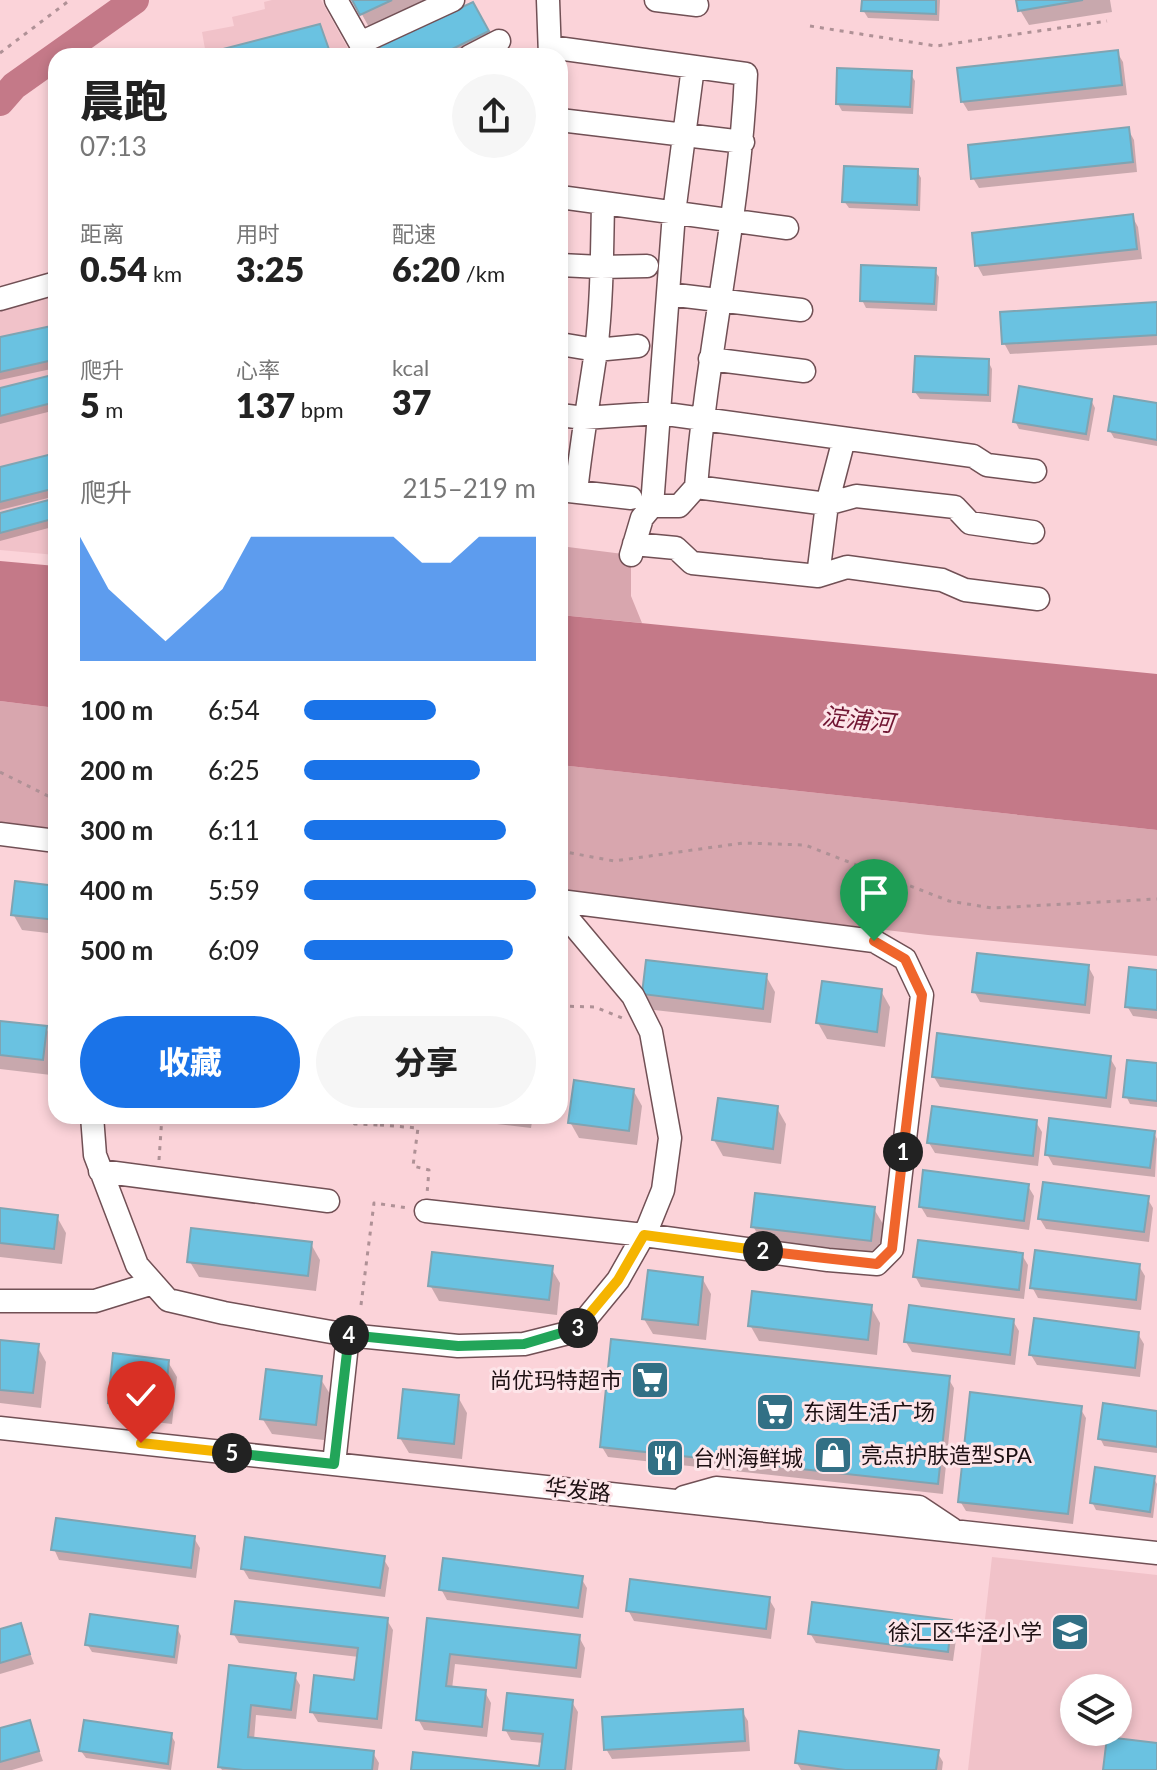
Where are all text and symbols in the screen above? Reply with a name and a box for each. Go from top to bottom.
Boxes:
text: 晨跑 [80,74,168,126]
button: share [452,74,536,158]
text: 07:13 [80,130,147,162]
text: 距离 [80,220,124,247]
text: 用时 [236,220,280,247]
text: 配速 [392,220,436,247]
text: 0.54 [80,248,147,289]
text: 3:25 [236,248,304,289]
text: 6:20 [392,248,460,289]
text: km [147,260,182,287]
text: /km [460,260,505,287]
text: kcal [392,354,429,381]
text: 爬升 [80,356,124,383]
text: 心率 [236,356,280,383]
text: 37 [392,381,431,422]
text: 5 [80,384,100,425]
text: 137 [236,384,295,425]
text: m [100,396,123,423]
text: bpm [295,396,344,423]
text: 215–219 m [402,472,536,504]
text: 爬升 [80,476,132,508]
text: 100 m [80,694,153,726]
text: 6:54 [208,694,260,726]
water label: 淀浦河 [821,700,899,737]
text: 200 m [80,754,153,786]
text: 6:25 [208,754,260,786]
text: 300 m [80,814,153,846]
text: 6:11 [208,814,260,846]
pin [840,859,908,941]
icon: arrive [852,871,896,915]
text: 400 m [80,874,153,906]
text: 5:59 [208,874,260,906]
text: 500 m [80,934,153,966]
text: 6:09 [208,934,260,966]
button: 收藏 [80,1016,300,1108]
button: 分享 [316,1016,536,1108]
pin: 1 [883,1132,923,1172]
text: 1 [897,1138,909,1165]
pin: 2 [743,1231,783,1271]
text: 2 [757,1237,769,1264]
pin: 3 [558,1308,598,1348]
text: 3 [572,1314,584,1341]
pin: 4 [329,1315,369,1355]
text: 4 [343,1321,355,1348]
supermarket icon: 尚优玛特超市 [629,1359,671,1401]
pin [107,1361,175,1443]
place label: 尚优玛特超市 [490,1366,622,1393]
icon: check [119,1373,163,1417]
supermarket icon: 东阔生活广场 [754,1391,796,1433]
place label: 东阔生活广场 [803,1398,935,1425]
pin: 5 [212,1433,252,1473]
shop icon: 亮点护肤造型SPA [812,1434,854,1476]
restaurant icon: 台州海鲜城 [644,1437,686,1479]
text: 5 [226,1439,238,1466]
place label: 亮点护肤造型SPA [861,1441,1032,1468]
place label: 台州海鲜城 [693,1444,803,1471]
street label: 华发路 [544,1473,612,1506]
school or university icon: 徐汇区华泾小学 [1049,1611,1091,1653]
place label: 徐汇区华泾小学 [888,1618,1042,1645]
map controls [1060,1674,1132,1746]
button: layers [1060,1674,1132,1746]

